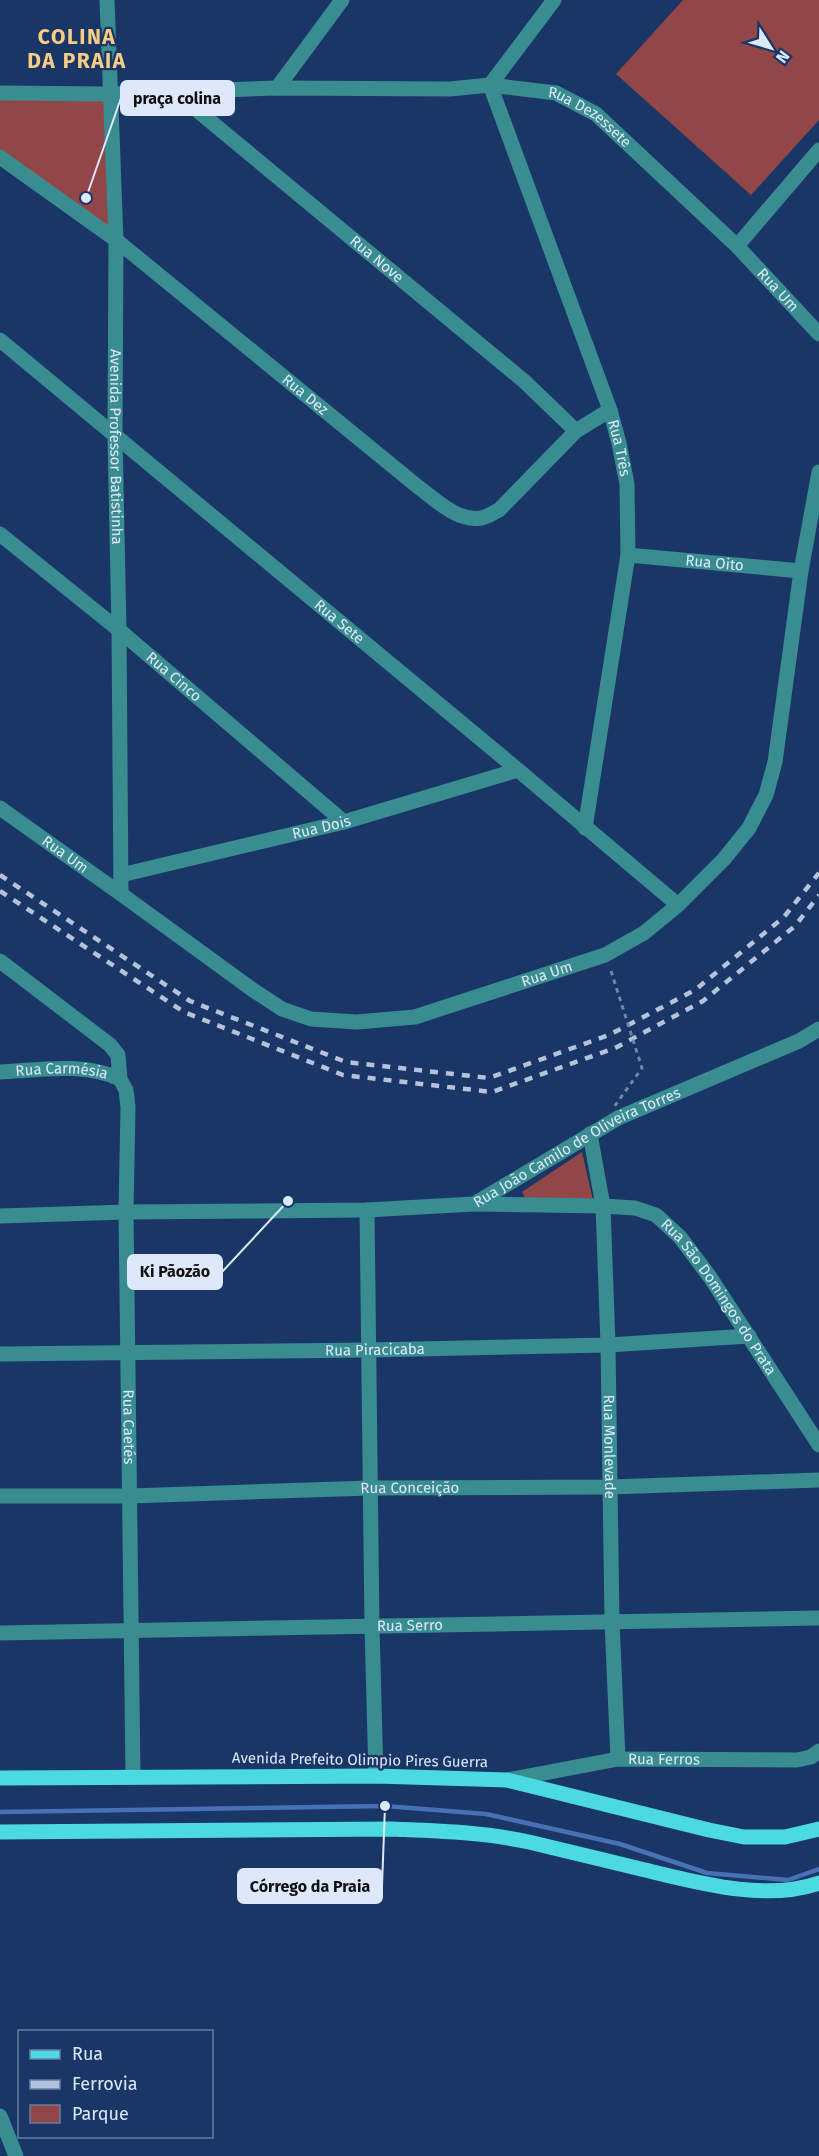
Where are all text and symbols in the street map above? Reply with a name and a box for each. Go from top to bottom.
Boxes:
north arrow [741,18,801,78]
district label: COLINA DA PRAIA [27,24,127,74]
text: N [772,47,793,67]
callout: praça colina [121,81,234,115]
street label: Rua Dezessete [547,83,635,151]
text: praça colina [133,89,221,109]
street label: Rua Nove [346,232,407,287]
street label: Rua Um [753,264,802,315]
street label: Avenida Professor Batistinha [106,349,126,545]
street label: Rua Dez [279,370,332,419]
street label: Rua Três [604,418,634,478]
street label: Rua Oito [685,551,745,575]
street label: Rua Sete [311,596,368,648]
street label: Rua Cinco [143,648,205,705]
street label: Rua Dois [290,811,353,843]
street label: Rua Um [38,832,92,877]
street label: Rua Um [519,957,575,991]
street label: Rua Carmésia [15,1059,110,1083]
street label: Rua João Camilo de Oliveira Torres [470,1083,683,1211]
street label: Rua São Domingos do Prata [657,1215,780,1378]
callout: Ki Pãozão [128,1255,222,1289]
text: Ki Pãozão [140,1262,210,1281]
street label: Rua Piracicaba [325,1340,425,1359]
street label: Rua Caetés [119,1389,138,1465]
street label: Rua Monlevade [600,1395,619,1499]
street label: Rua Conceição [360,1479,459,1497]
street label: Rua Serro [377,1616,443,1635]
street label: Avenida Prefeito Olimpio Pires Guerra [232,1749,488,1771]
street label: Rua Ferros [628,1750,700,1768]
callout: Córrego da Praia [238,1869,382,1903]
text: Córrego da Praia [250,1877,370,1896]
legend [18,2030,213,2138]
text: Rua [72,2043,103,2065]
text: Ferrovia [72,2073,138,2095]
text: Parque [72,2103,129,2125]

